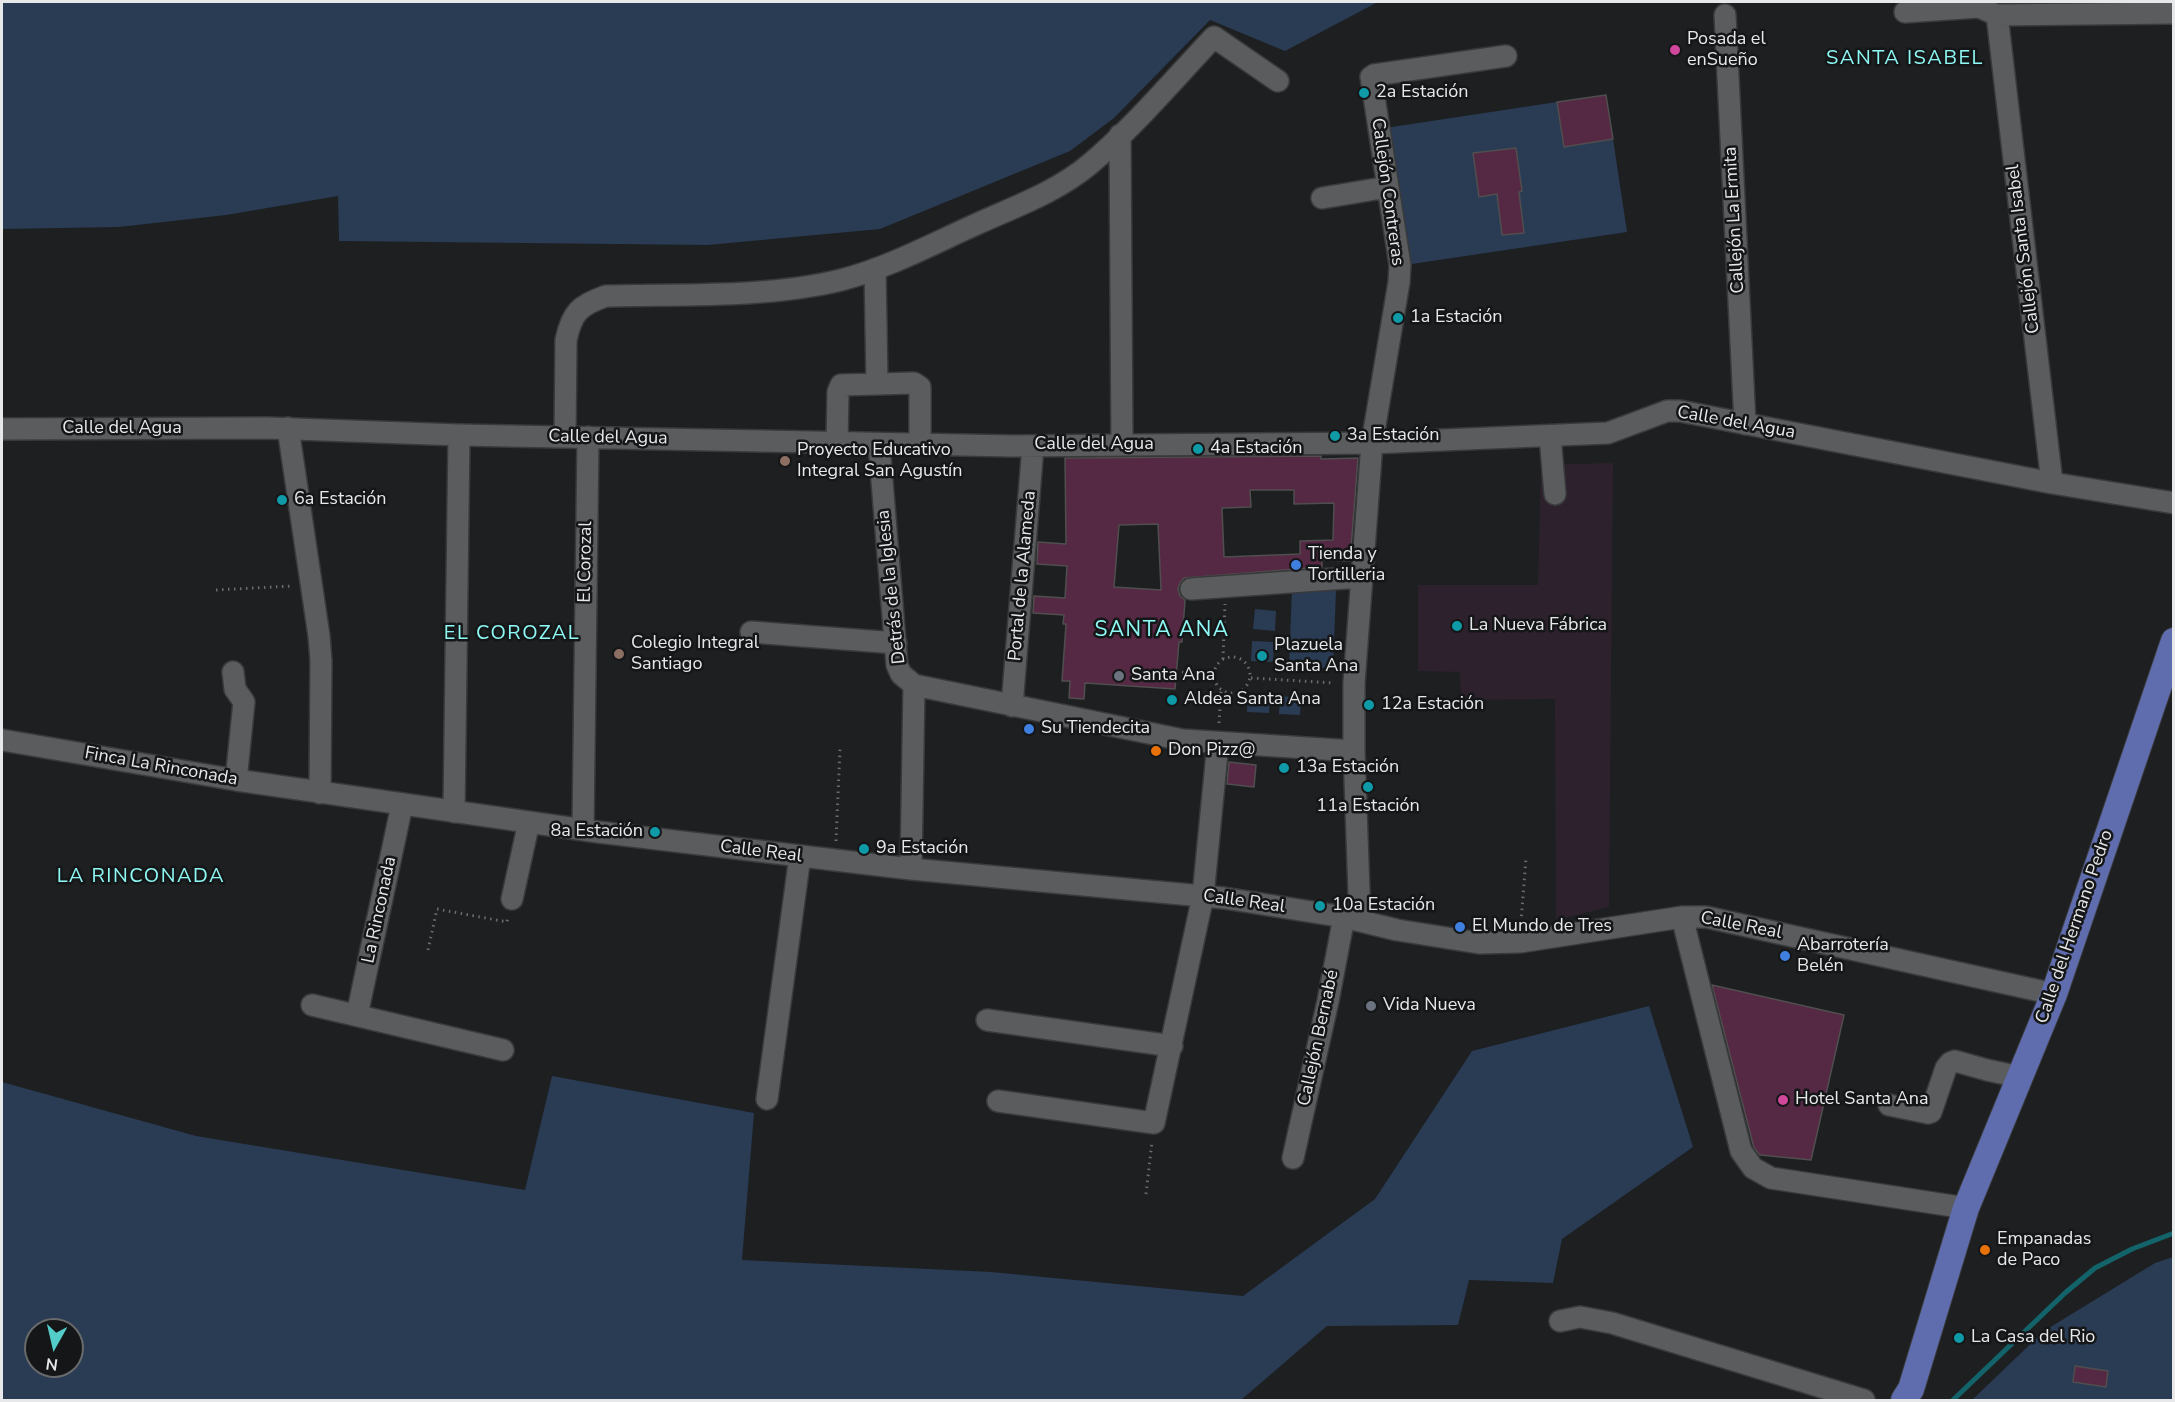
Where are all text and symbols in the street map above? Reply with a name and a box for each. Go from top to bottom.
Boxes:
place label: Posada el enSueño [1687,29,1766,72]
marker: Posada el enSueño [1668,43,1682,57]
district label: SANTA ISABEL [1826,47,1984,71]
place label: 2a Estación [1376,82,1468,104]
marker: 2a Estación [1357,86,1371,100]
street label: Callejón Contreras [1366,117,1408,267]
street label: Callejón La Ermita [1720,146,1750,294]
street label: Callejón Santa Isabel [2003,163,2045,335]
place label: 1a Estación [1410,307,1502,329]
marker: 1a Estación [1391,311,1405,325]
street label: Calle del Agua [1675,402,1797,444]
street label: Calle del Agua [62,418,182,440]
place label: 3a Estación [1347,425,1439,447]
street label: Calle del Agua [548,426,668,450]
marker: 3a Estación [1328,429,1342,443]
street label: Calle del Agua [1034,434,1154,456]
place label: 4a Estación [1210,438,1302,460]
place label: Proyecto Educativo Integral San Agustín [797,440,962,482]
marker: 4a Estación [1191,442,1205,456]
marker: Proyecto Educativo Integral San Agustín [778,454,792,468]
place label: 6a Estación [294,489,386,511]
street label: Portal de la Alameda [1005,490,1041,662]
marker: 6a Estación [275,493,289,507]
street label: Detrás de la Iglesia [873,509,911,665]
street label: El Corozal [574,521,598,603]
place label: Tienda y Tortilleria [1308,544,1385,586]
marker: Tienda y Tortilleria [1289,558,1303,572]
place label: La Nueva Fábrica [1469,615,1607,637]
district label: SANTA ANA [1094,618,1230,644]
marker: La Nueva Fábrica [1450,619,1464,633]
district label: EL COROZAL [444,622,580,646]
place label: Colegio Integral Santiago [631,633,759,676]
place label: Plazuela Santa Ana [1274,635,1358,678]
marker: Colegio Integral Santiago [612,647,626,661]
marker: Plazuela Santa Ana [1255,649,1269,663]
place label: Santa Ana [1131,665,1215,687]
marker: Santa Ana [1112,669,1126,683]
place label: Aldea Santa Ana [1184,689,1321,711]
marker: Aldea Santa Ana [1165,693,1179,707]
place label: 12a Estación [1381,694,1484,716]
marker: 12a Estación [1362,698,1376,712]
place label: Su Tiendecita [1041,718,1150,740]
marker: Su Tiendecita [1022,722,1036,736]
place label: Don Pizz@ [1168,740,1255,762]
street label: Finca La Rinconada [83,743,239,791]
marker: Don Pizz@ [1149,744,1163,758]
place label: 13a Estación [1296,757,1399,779]
marker: 13a Estación [1277,761,1291,775]
marker: 11a Estación [1361,780,1375,794]
place label: 11a Estación [1316,796,1420,818]
place label: 8a Estación [551,821,643,843]
marker: 8a Estación [648,825,662,839]
street label: Calle del Hermano Pedro [2032,827,2118,1027]
street label: Calle Real [719,836,803,868]
place label: 9a Estación [876,838,968,860]
marker: 9a Estación [857,842,871,856]
street label: La Rinconada [358,855,402,965]
district label: LA RINCONADA [57,865,225,889]
street label: Calle Real [1202,886,1286,918]
place label: 10a Estación [1332,895,1435,917]
marker: 10a Estación [1313,899,1327,913]
street label: Calle Real [1698,908,1784,944]
place label: El Mundo de Tres [1472,916,1612,938]
marker: El Mundo de Tres [1453,920,1467,934]
place label: Abarrotería Belén [1797,935,1889,978]
marker: Abarrotería Belén [1778,949,1792,963]
street label: Callejón Bernabé [1294,968,1344,1108]
place label: Vida Nueva [1383,995,1476,1017]
marker: Vida Nueva [1364,999,1378,1013]
place label: Hotel Santa Ana [1795,1089,1929,1111]
marker: Hotel Santa Ana [1776,1093,1790,1107]
place label: Empanadas de Paco [1997,1229,2091,1272]
marker: Empanadas de Paco [1978,1243,1992,1257]
north arrow [24,1318,84,1378]
place label: La Casa del Rio [1971,1327,2095,1349]
marker: La Casa del Rio [1952,1331,1966,1345]
text: N [44,1352,59,1376]

